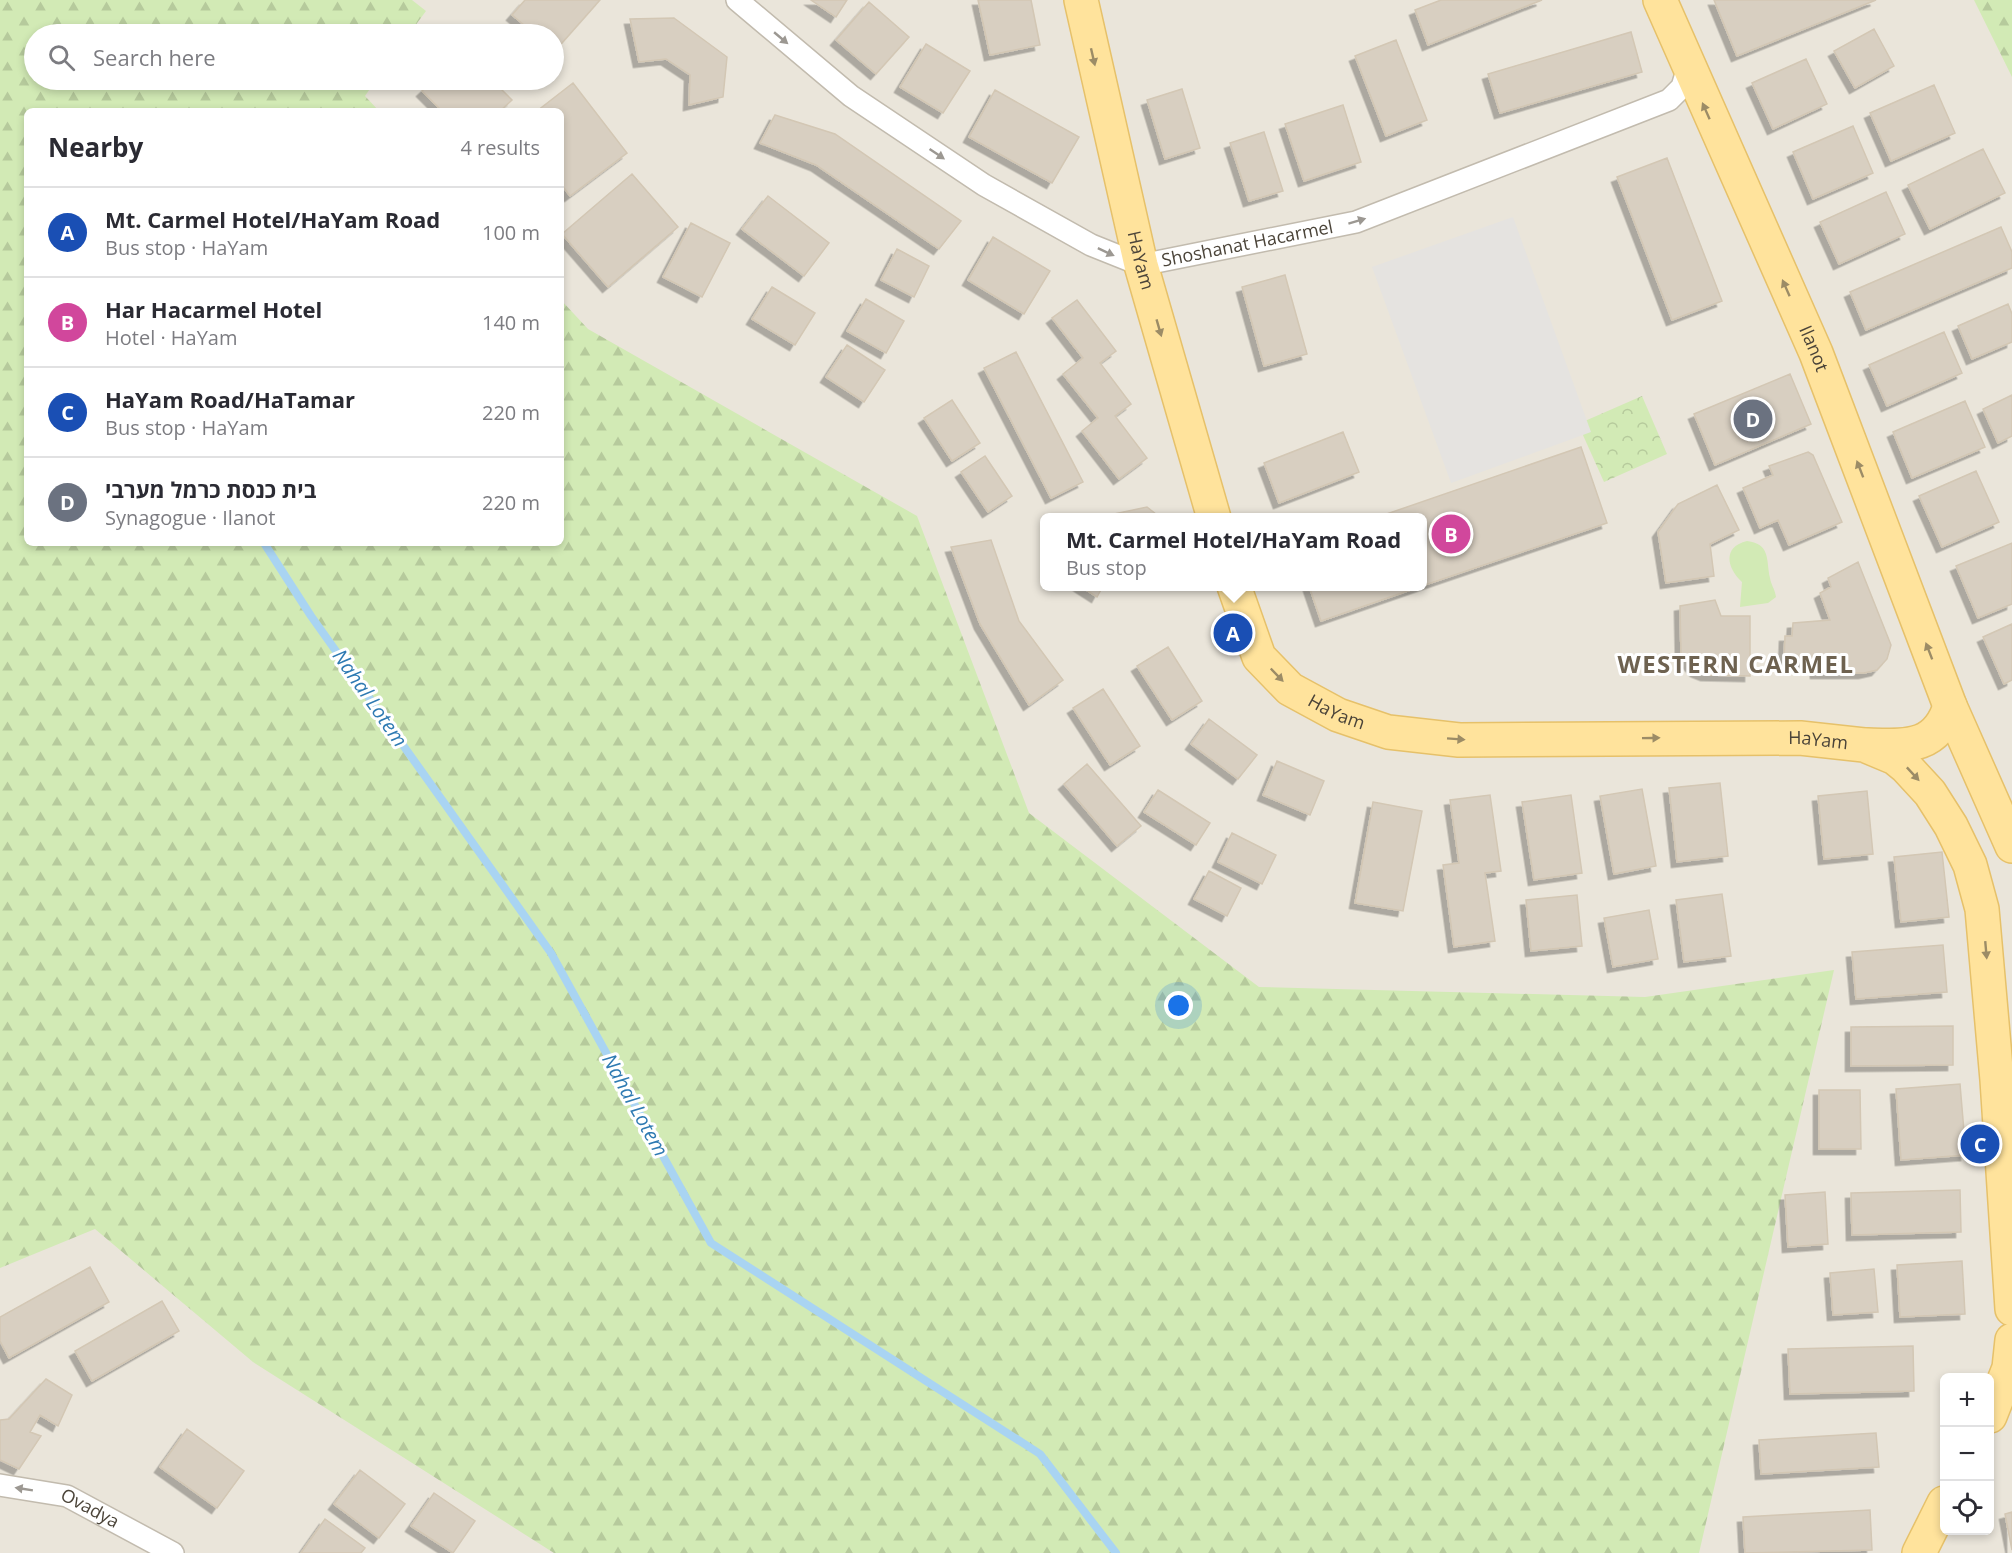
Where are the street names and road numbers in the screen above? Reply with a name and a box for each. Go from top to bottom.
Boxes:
street label: Shoshanat Hacarmel [1159,214,1335,272]
street label: HaYam [1123,228,1161,292]
street label: Ilanot [1794,321,1835,375]
street label: HaYam [1304,688,1368,734]
street label: HaYam [1788,725,1849,754]
street label: Ovadya [57,1482,124,1533]

